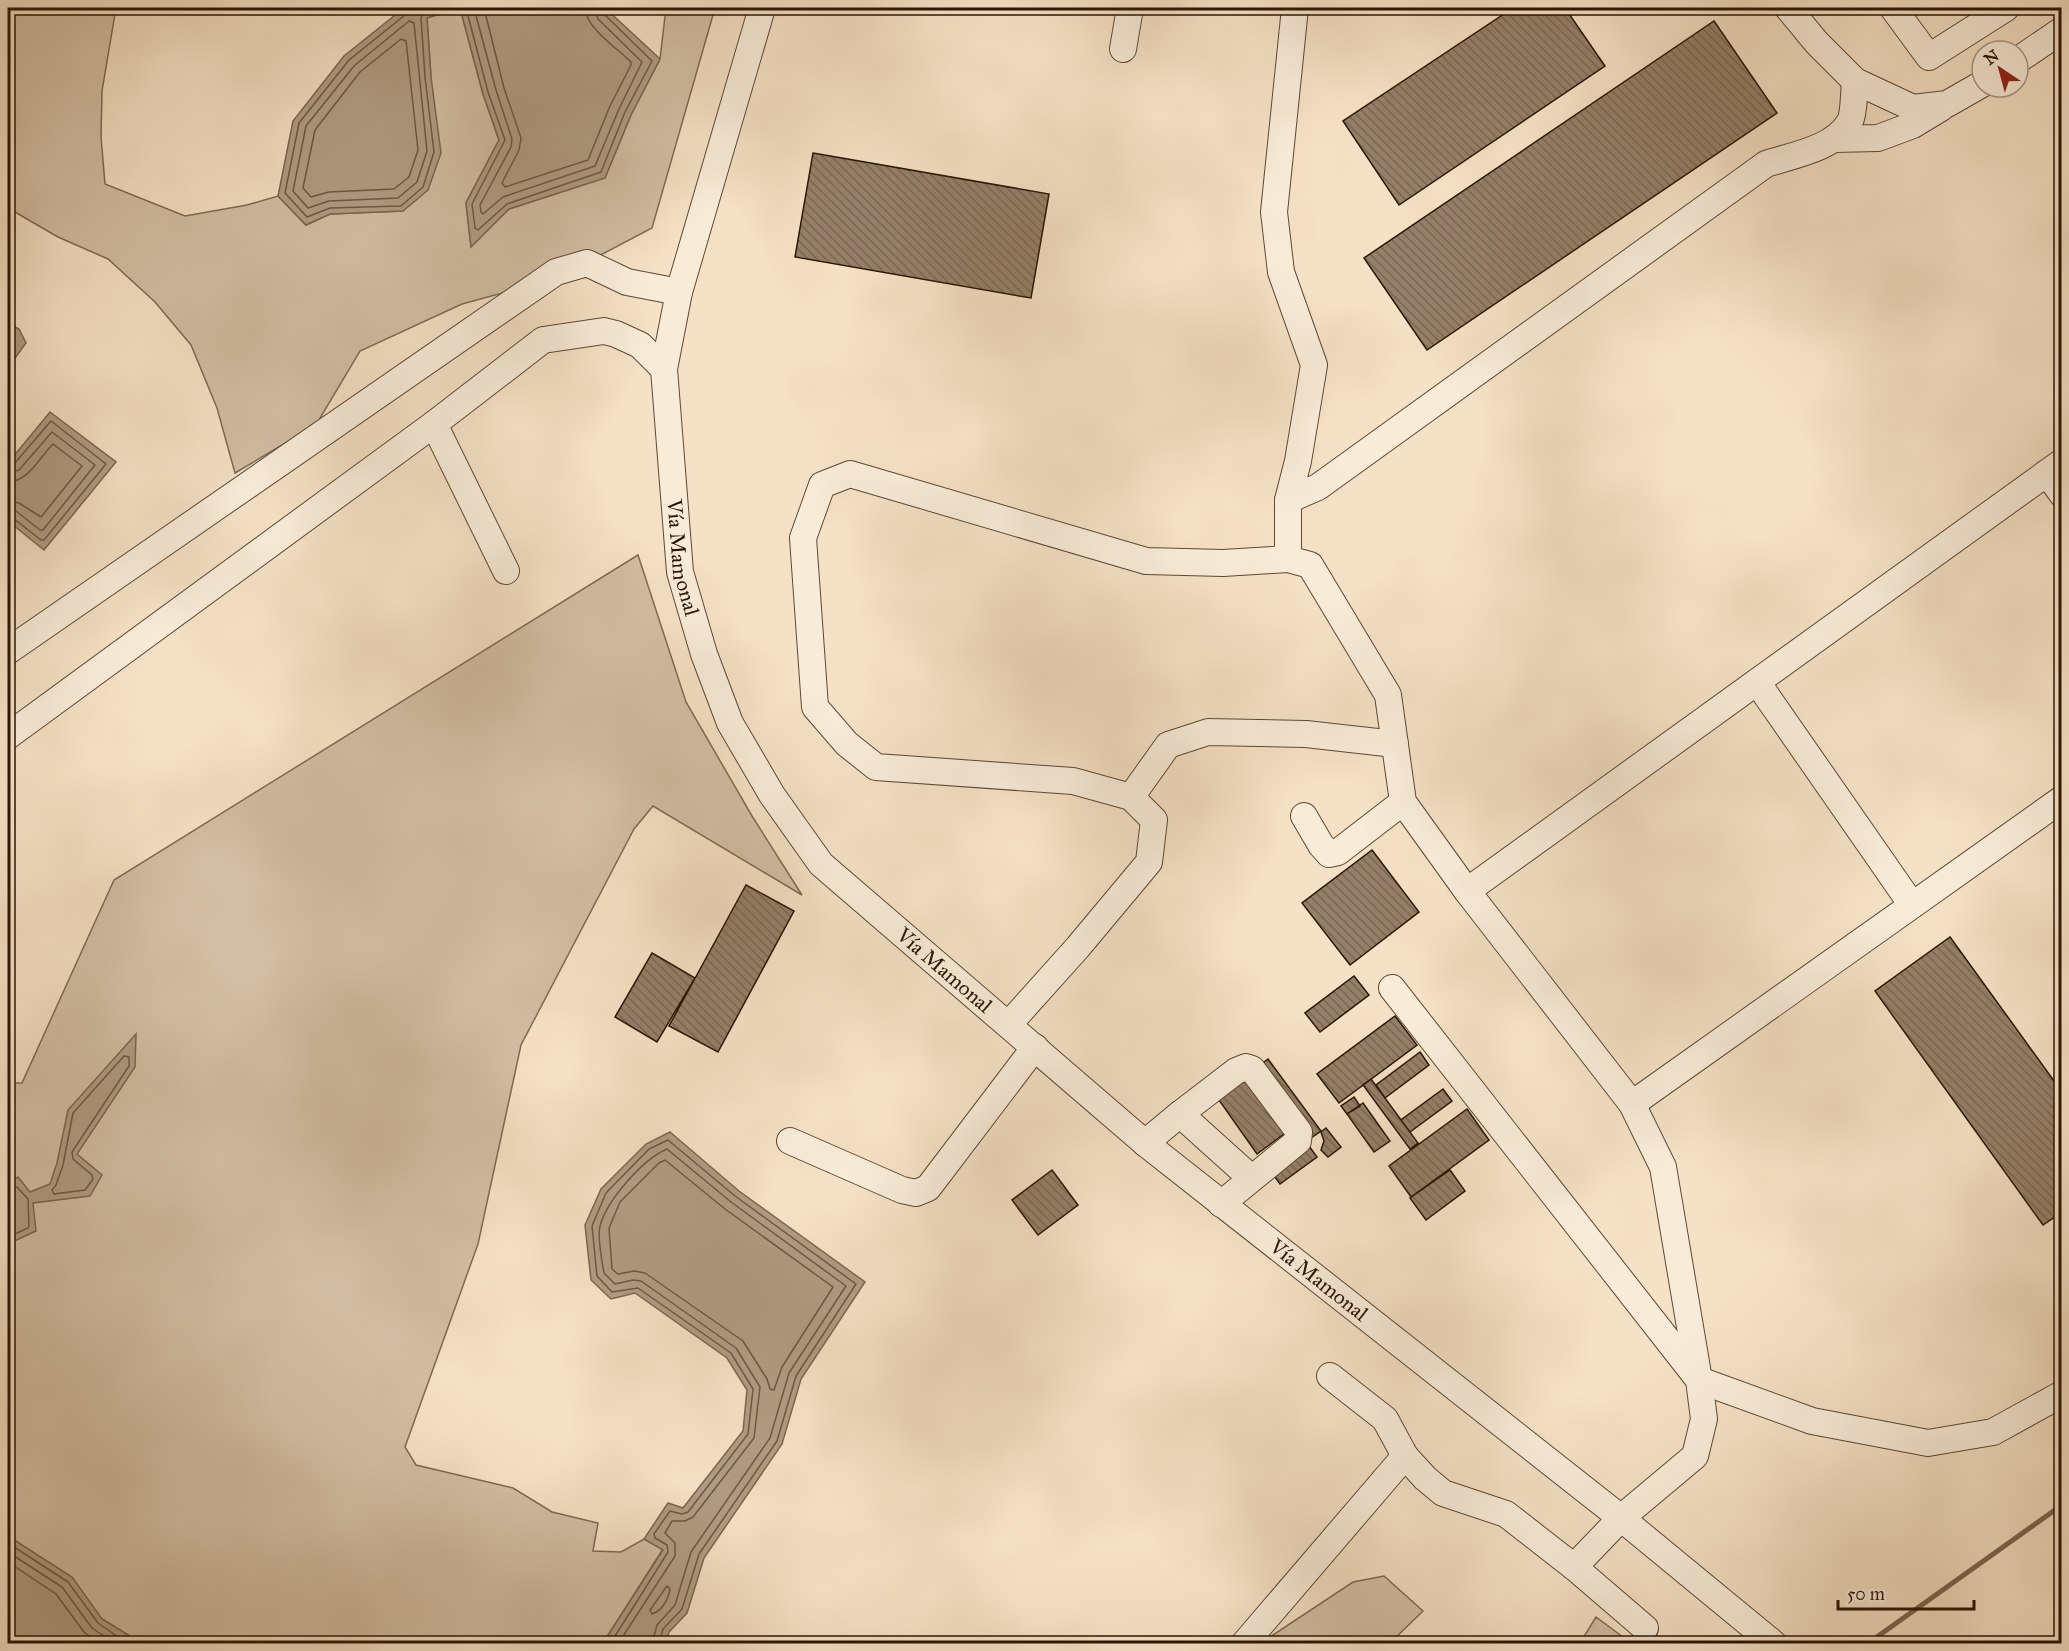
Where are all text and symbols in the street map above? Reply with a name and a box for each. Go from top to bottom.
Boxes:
north arrow [1970,39,2030,99]
text: N [1980,45,2003,69]
street label: Vía Mamonal [661,497,705,619]
street label: Vía Mamonal [890,921,998,1019]
street label: Vía Mamonal [1264,1233,1373,1327]
scale bar [1838,1573,1974,1611]
text: 50 m [1847,1583,1885,1605]

